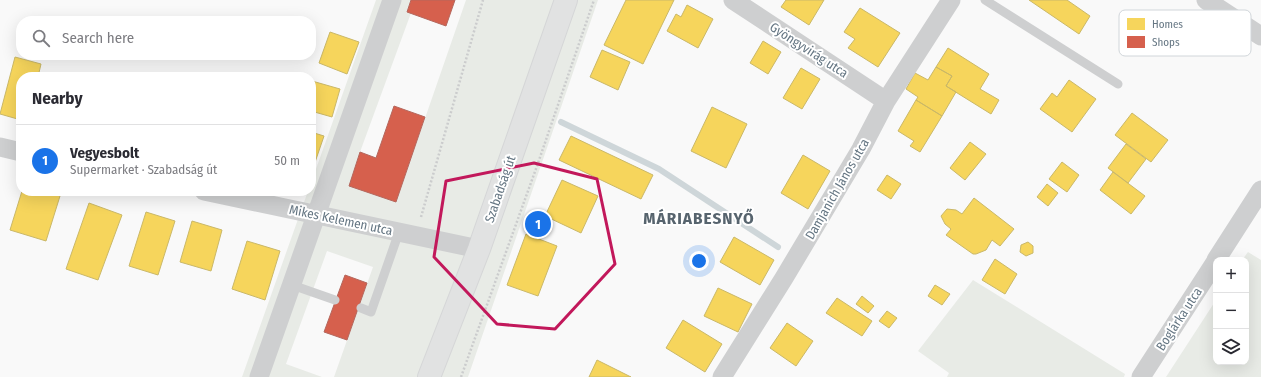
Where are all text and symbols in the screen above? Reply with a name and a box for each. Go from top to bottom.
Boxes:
legend [1119,10,1251,56]
search box [16,16,316,60]
text: Homes [1152,18,1183,31]
street label: Gyöngyvirág utca [767,19,851,81]
icon: search [30,27,52,49]
text: Search here [62,29,134,47]
text: Shops [1152,36,1180,49]
text: Nearby [32,88,83,109]
street label: Damjanich János utca [802,136,872,242]
text: Vegyesbolt [70,144,139,162]
text: 1 [42,153,48,168]
text: 50 m [274,153,300,168]
street label: Szabadság út [482,153,519,224]
text: Supermarket · Szabadság út [70,162,217,177]
street label: Mikes Kelemen utca [288,202,394,238]
district label: MÁRIABESNYŐ [643,208,755,229]
pin: 1 [525,209,551,239]
your location [689,251,709,271]
map controls [1213,257,1249,365]
button: + [1213,257,1249,293]
street label: Boglárka utca [1153,285,1205,353]
button: − [1213,293,1249,329]
button: layers [1213,329,1249,365]

